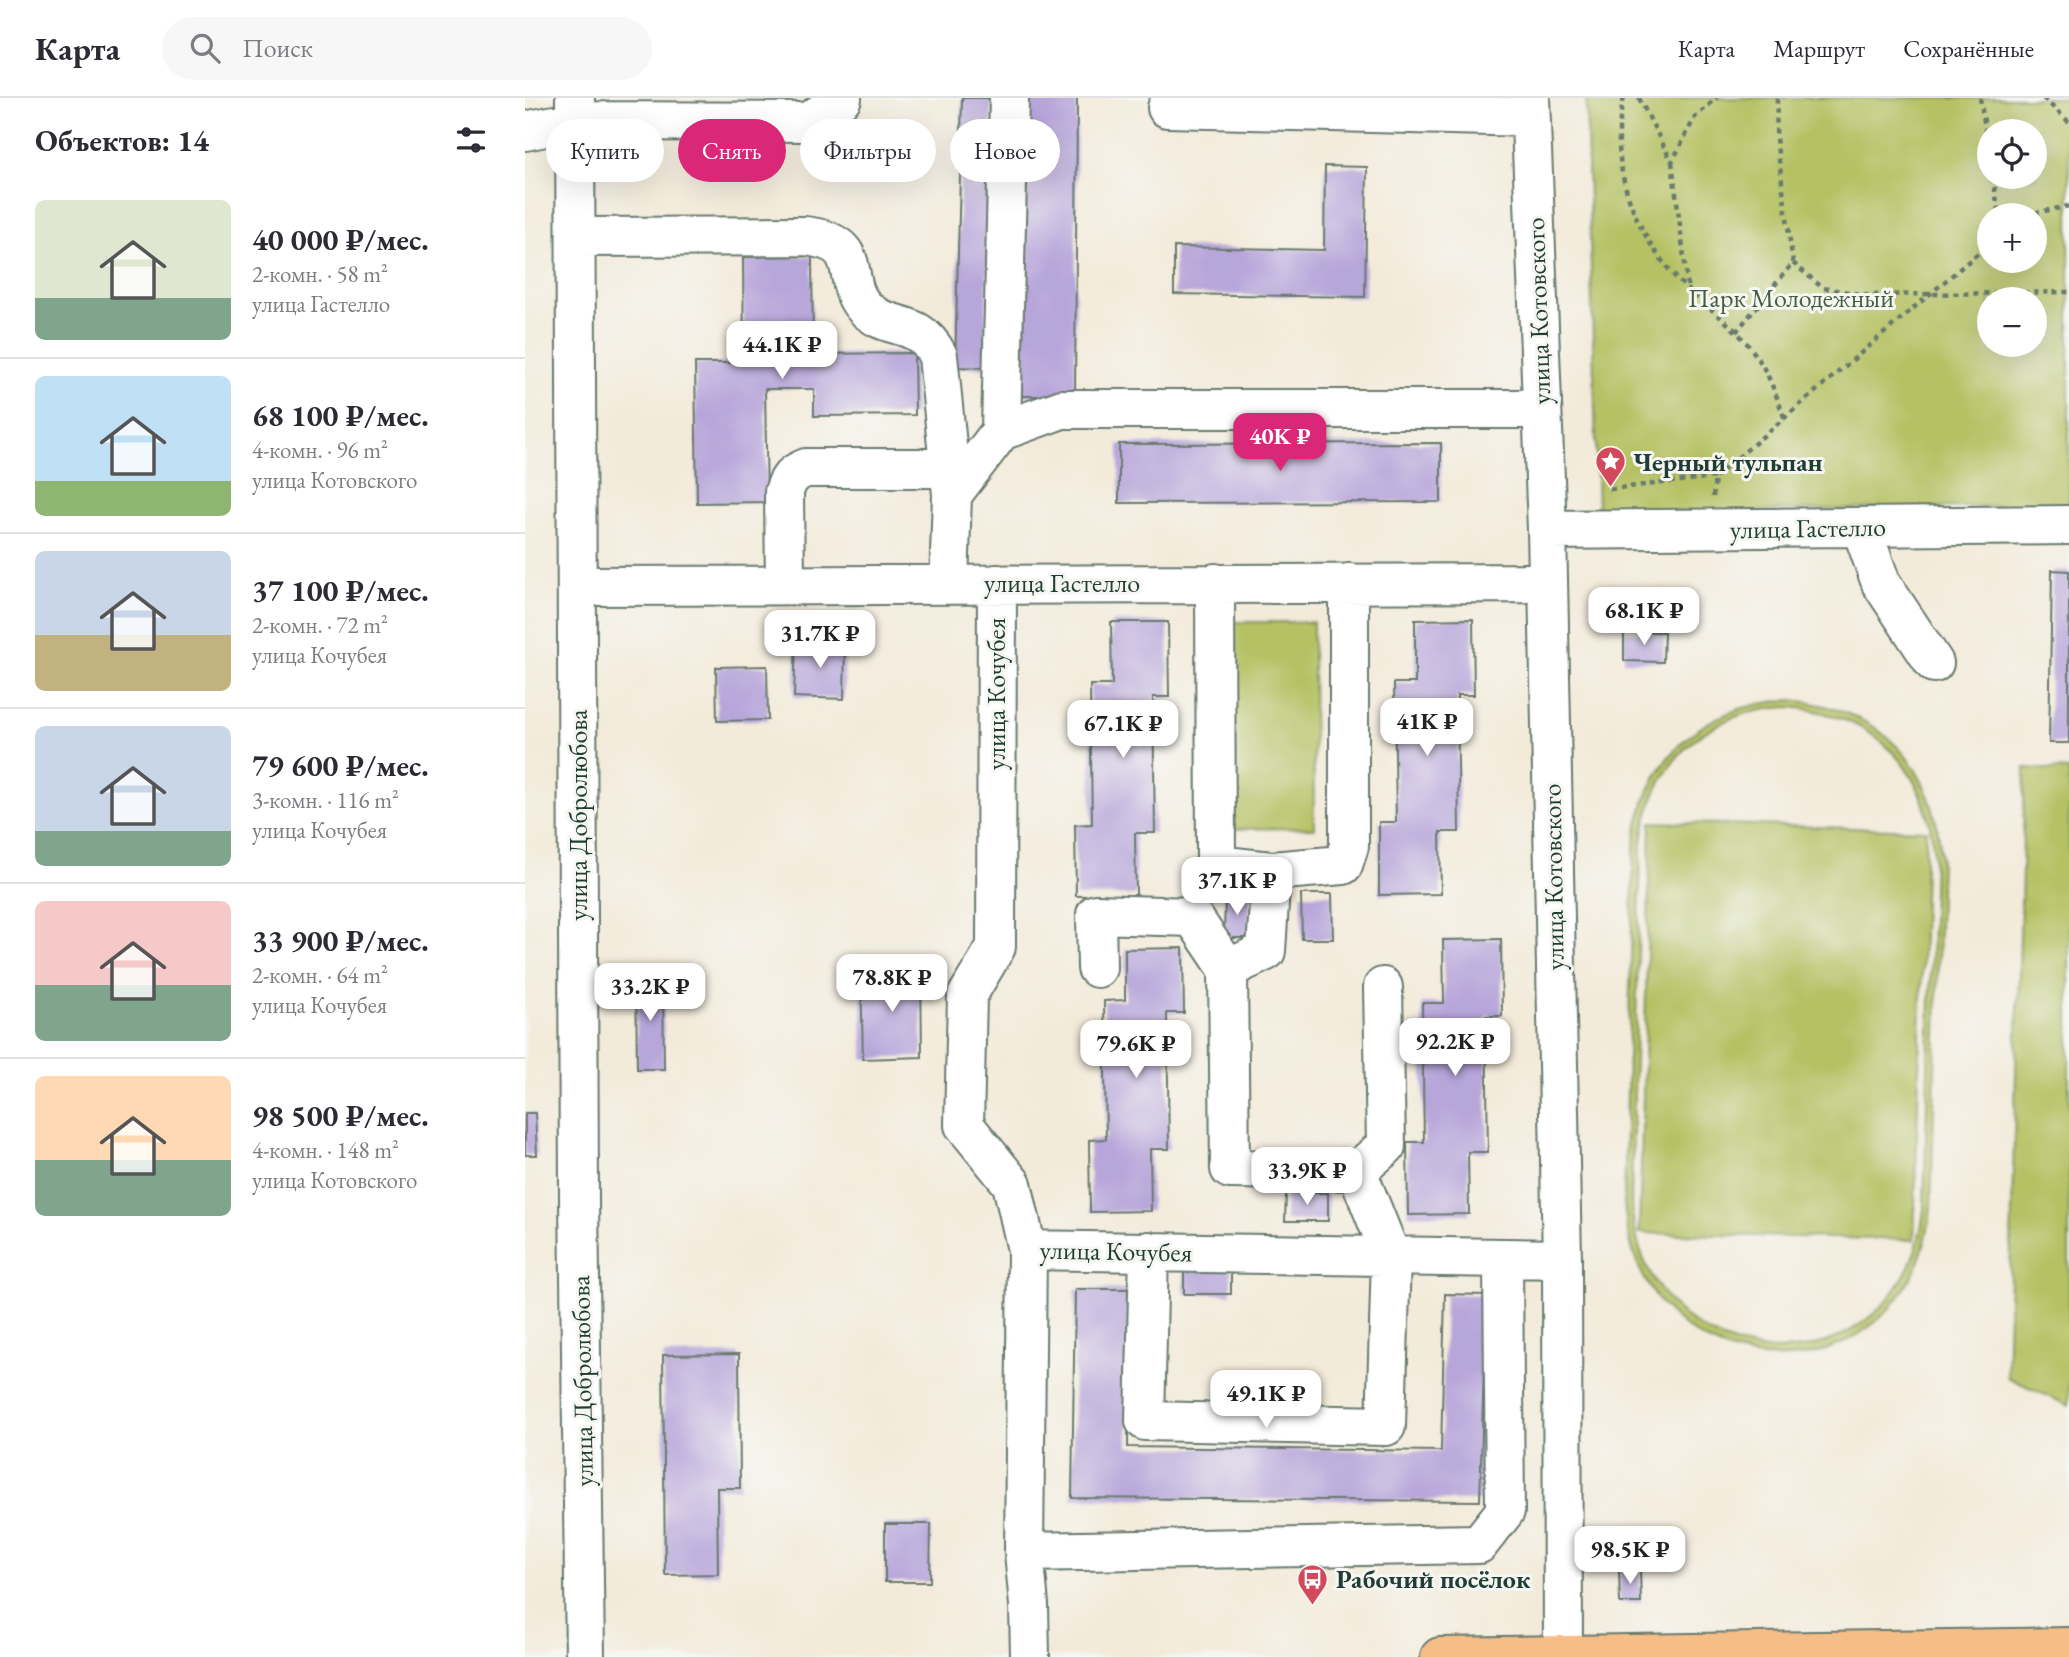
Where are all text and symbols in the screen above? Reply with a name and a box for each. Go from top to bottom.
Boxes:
search box [162,17,652,80]
text: Карта [35,27,120,70]
icon: search [186,29,224,67]
text: Поиск [242,31,313,65]
text: Карта [1678,33,1735,64]
text: Маршрут [1773,33,1865,64]
text: Сохранённые [1903,33,2034,64]
chip: Купить [546,119,664,182]
chip: Снять [678,119,786,182]
chip: Фильтры [800,119,936,182]
chip: Новое [950,119,1060,182]
map controls [1977,119,2047,357]
button: locate [1977,119,2047,189]
text: Объектов: 14 [35,121,209,160]
icon: filters [452,121,490,159]
button: + [1977,203,2047,273]
street label: улица Котовского [1518,217,1558,405]
text: 40 000 ₽/мес. [252,220,429,259]
icon: home [91,228,175,312]
text: 2-комн. · 58 m² [252,259,388,289]
park label: Парк Молодежный [1688,281,1894,315]
button: − [1977,287,2047,357]
text: улица Гастелло [252,289,390,319]
pin: 44.1K ₽ [717,322,847,381]
text: 44.1K ₽ [742,329,822,359]
text: 68 100 ₽/мес. [252,396,429,435]
icon: home [91,404,175,488]
pin: 40K ₽ [1231,414,1329,473]
text: 40K ₽ [1249,421,1311,451]
text: 4-комн. · 96 m² [252,435,388,465]
place icon: Черный тульпан [1593,445,1627,489]
place label: Черный тульпан [1633,445,1823,479]
text: улица Котовского [252,465,417,495]
street label: улица Гастелло [1730,510,1886,546]
street label: улица Гастелло [984,566,1140,600]
text: 37 100 ₽/мес. [252,571,429,610]
icon: home [91,579,175,663]
pin: 68.1K ₽ [1579,588,1709,647]
text: 68.1K ₽ [1604,595,1684,625]
text: 2-комн. · 72 m² [252,610,388,640]
pin: 31.7K ₽ [755,610,885,670]
text: 31.7K ₽ [780,618,860,648]
street label: улица Кочубея [979,618,1013,770]
text: улица Кочубея [252,640,387,670]
pin: 41K ₽ [1378,698,1476,758]
pin: 67.1K ₽ [1058,700,1188,760]
text: 41K ₽ [1396,706,1458,736]
text: 67.1K ₽ [1083,708,1163,738]
street label: улица Добролюбова [561,709,595,921]
text: 79 600 ₽/мес. [252,746,429,785]
icon: home [91,754,175,838]
street label: улица Котовского [1534,783,1572,971]
text: 3-комн. · 116 m² [252,785,399,815]
text: улица Кочубея [252,815,387,845]
pin: 37.1K ₽ [1172,858,1302,917]
text: 37.1K ₽ [1197,865,1277,895]
text: 33 900 ₽/мес. [252,921,429,960]
icon: home [91,929,175,1013]
pin: 78.8K ₽ [827,954,957,1014]
text: 2-комн. · 64 m² [252,960,388,990]
text: 78.8K ₽ [852,962,932,992]
pin: 33.2K ₽ [585,964,715,1023]
text: 33.2K ₽ [610,971,690,1001]
text: улица Кочубея [252,990,387,1020]
pin: 92.2K ₽ [1390,1018,1520,1078]
pin: 79.6K ₽ [1071,1020,1201,1080]
text: 92.2K ₽ [1415,1026,1495,1056]
text: 79.6K ₽ [1096,1028,1176,1058]
text: 98 500 ₽/мес. [252,1096,429,1135]
icon: home [91,1104,175,1188]
text: 4-комн. · 148 m² [252,1135,399,1165]
pin: 33.9K ₽ [1242,1148,1372,1207]
text: 33.9K ₽ [1267,1155,1347,1185]
text: улица Котовского [252,1165,417,1195]
street label: улица Кочубея [1039,1233,1193,1269]
street label: улица Добролюбова [563,1274,601,1487]
pin: 49.1K ₽ [1201,1370,1331,1430]
text: 49.1K ₽ [1226,1378,1306,1408]
pin: 98.5K ₽ [1565,1526,1695,1586]
text: 98.5K ₽ [1590,1534,1670,1564]
bus stop icon: Рабочий посёлок [1296,1562,1330,1606]
place label: Рабочий посёлок [1336,1562,1531,1596]

